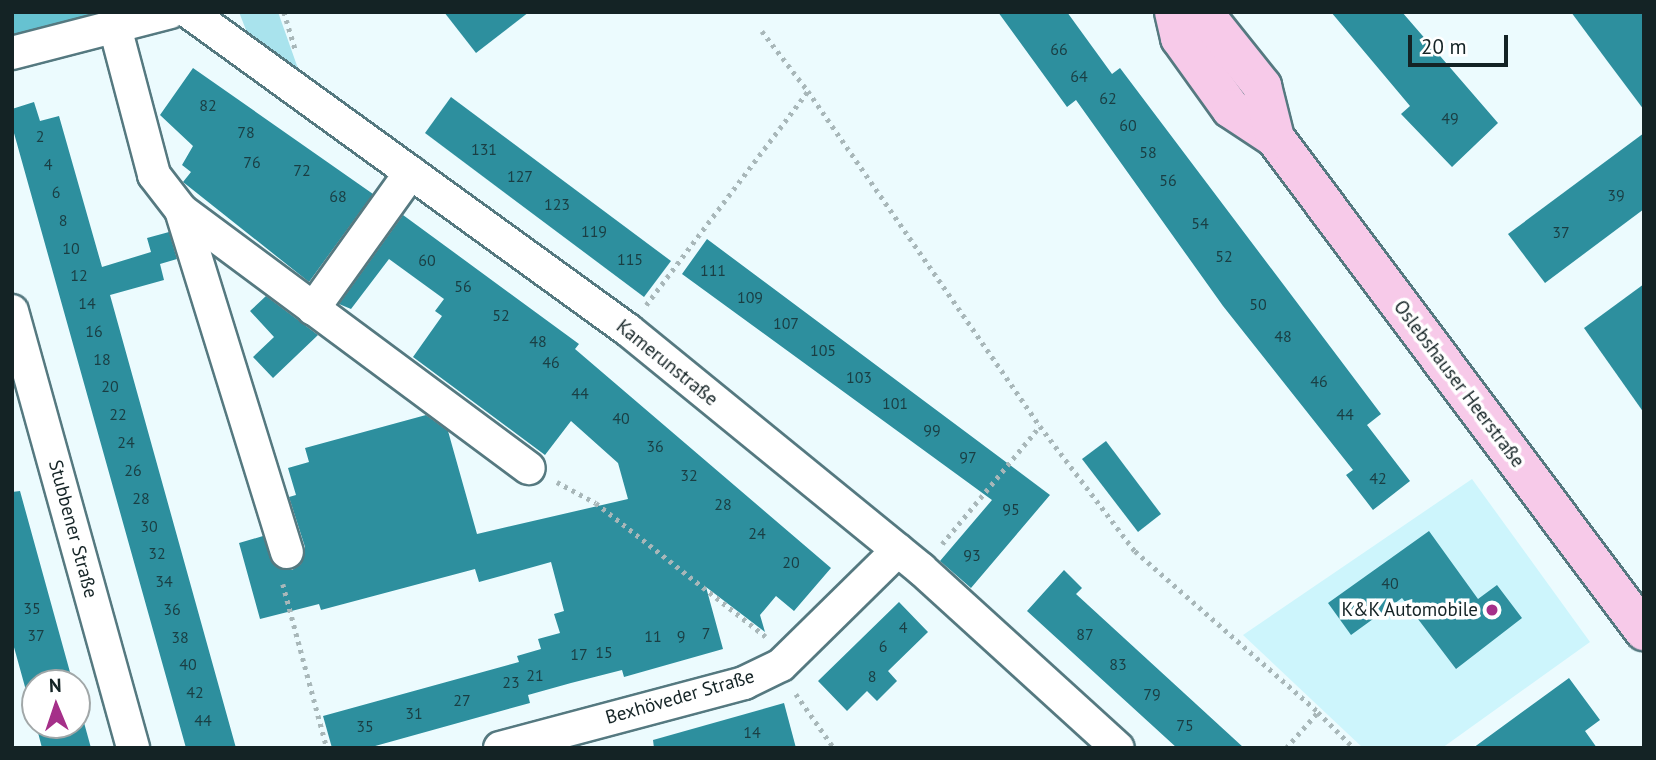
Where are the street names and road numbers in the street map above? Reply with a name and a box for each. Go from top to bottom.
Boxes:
street label: Oslebshauser Heerstraße [1389,296,1529,472]
street label: Kamerunstraße [612,315,722,411]
street label: Stubbener Straße [44,458,102,600]
street label: Bexhöveder Straße [603,665,757,729]

